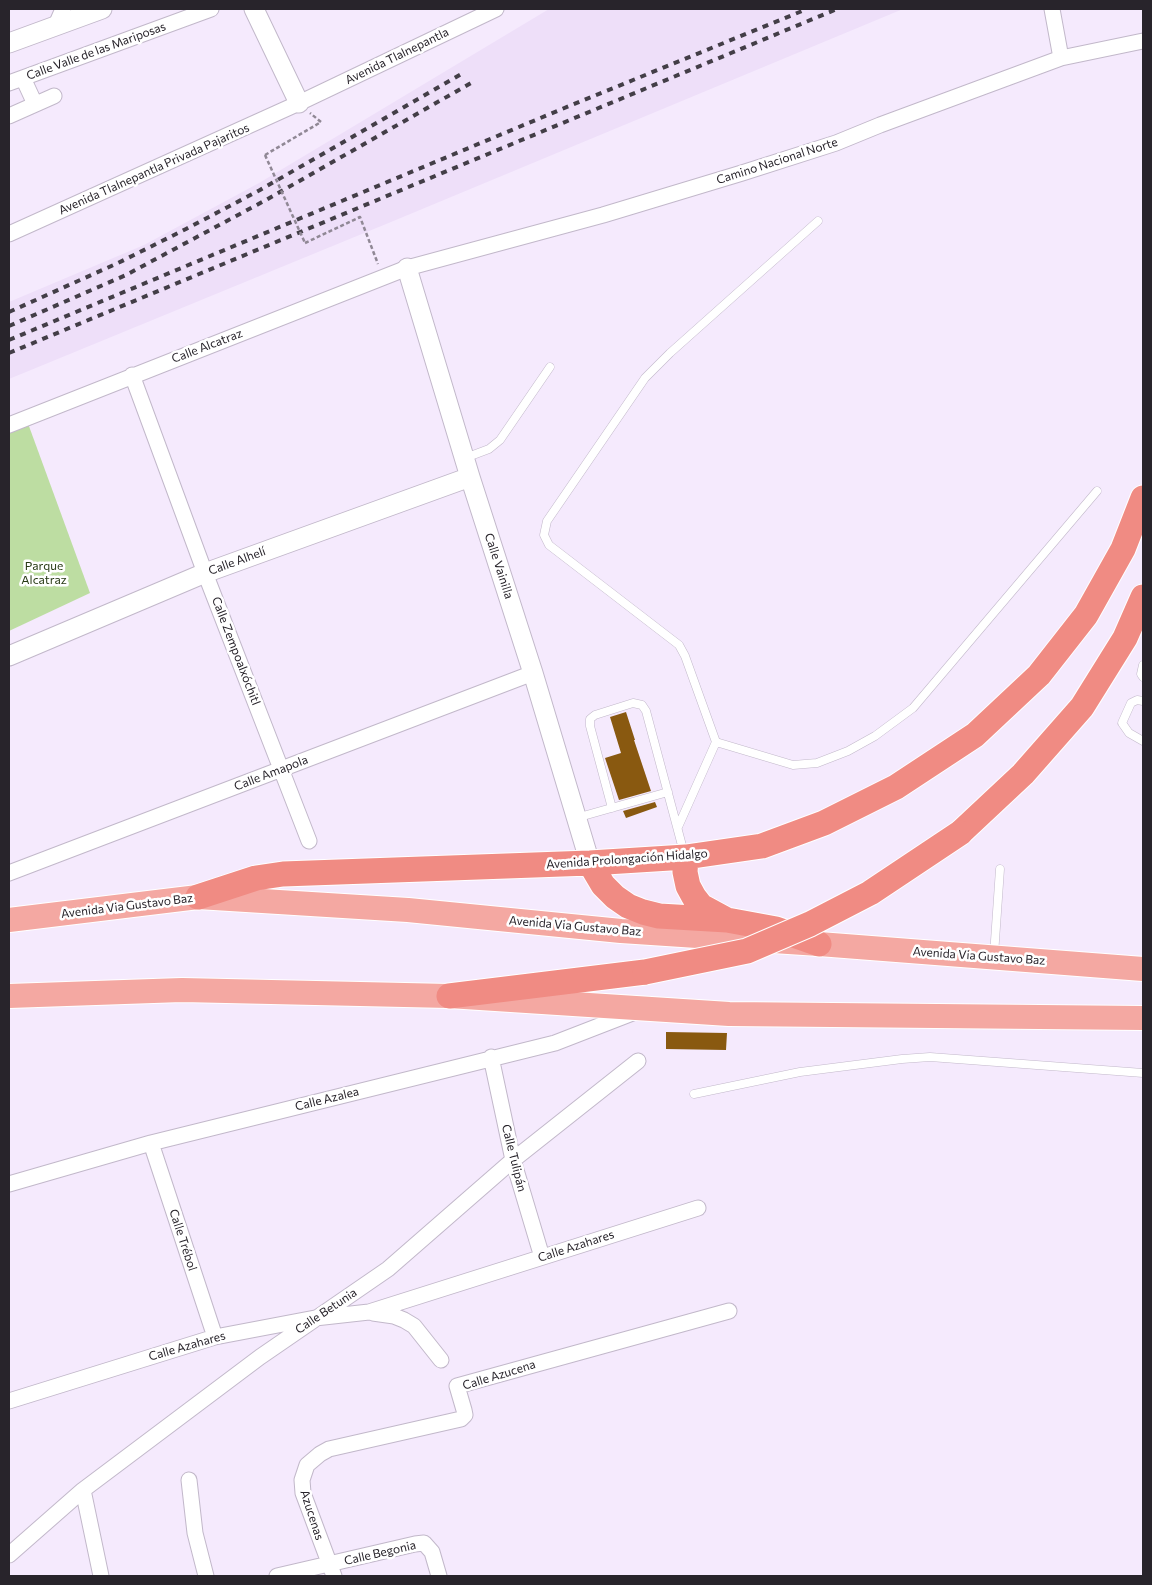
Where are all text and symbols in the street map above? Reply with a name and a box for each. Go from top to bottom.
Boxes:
street label: Calle Valle de las Mariposas [24,19,168,83]
street label: Avenida Tlalnepantla [343,25,451,87]
street label: Avenida Tlalnepantla Privada Pajaritos [56,120,252,218]
street label: Camino Nacional Norte [715,135,839,187]
street label: Calle Alcatraz [170,326,244,366]
street label: Calle Vainilla [482,531,516,601]
street label: Calle Alhelí [206,544,268,578]
park label: Parque Alcatraz [21,559,67,587]
street label: Calle Zempoalxóchitl [209,595,263,707]
street label: Calle Amapola [232,752,310,794]
street label: Avenida Prolongación Hidalgo [546,846,708,872]
street label: Avenida Via Gustavo Baz [60,891,194,921]
street label: Avenida Via Gustavo Baz [508,913,642,939]
street label: Avenida Via Gustavo Baz [912,944,1046,968]
street label: Calle Azalea [294,1084,360,1114]
street label: Calle Tulipán [499,1123,529,1193]
street label: Calle Trébol [166,1207,200,1273]
street label: Calle Azahares [536,1227,616,1265]
street label: Calle Betunia [293,1285,359,1337]
street label: Calle Azahares [147,1328,227,1364]
street label: Calle Azucena [461,1357,537,1393]
street label: Azucenas [297,1488,327,1542]
street label: Calle Begonia [343,1538,417,1568]

